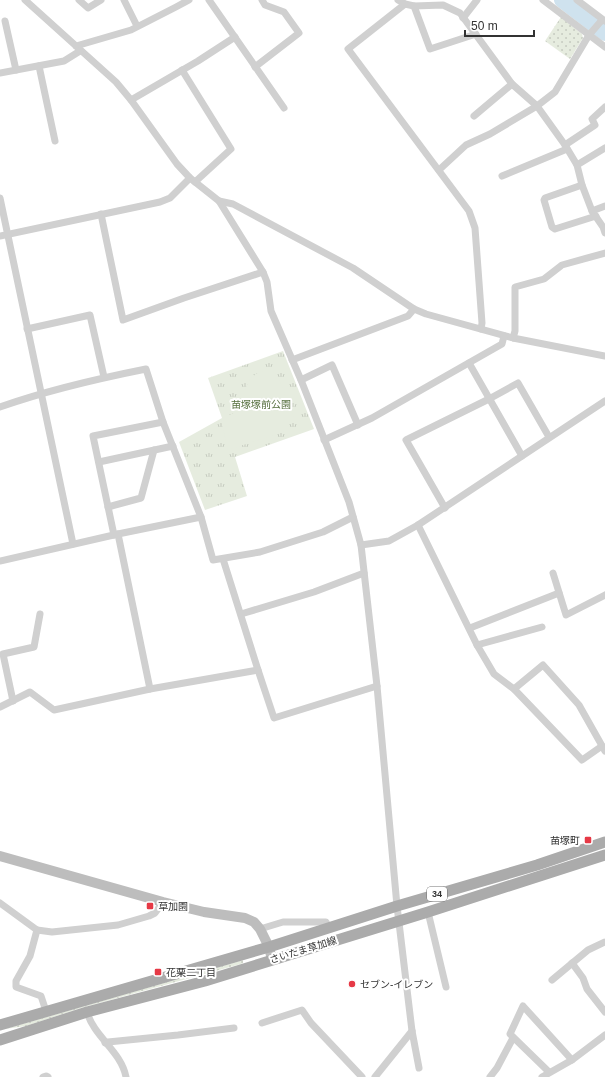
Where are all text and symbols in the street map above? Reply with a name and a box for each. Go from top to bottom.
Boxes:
scale bar [465,12,534,38]
text: 50 m [471,19,498,33]
park label: 苗塚塚前公園 [231,399,291,410]
place label: 苗塚町 [550,835,580,846]
marker: 苗塚町 [583,835,593,845]
road number: 34 [427,887,447,901]
marker: 草加園 [145,901,155,911]
place label: 草加園 [158,901,188,912]
street label: さいたま草加線 [268,935,338,965]
marker: 花栗二丁目 [153,967,163,977]
place label: 花栗二丁目 [166,967,216,978]
marker: セブン-イレブン [347,979,357,989]
place label: セブン-イレブン [360,979,433,990]

